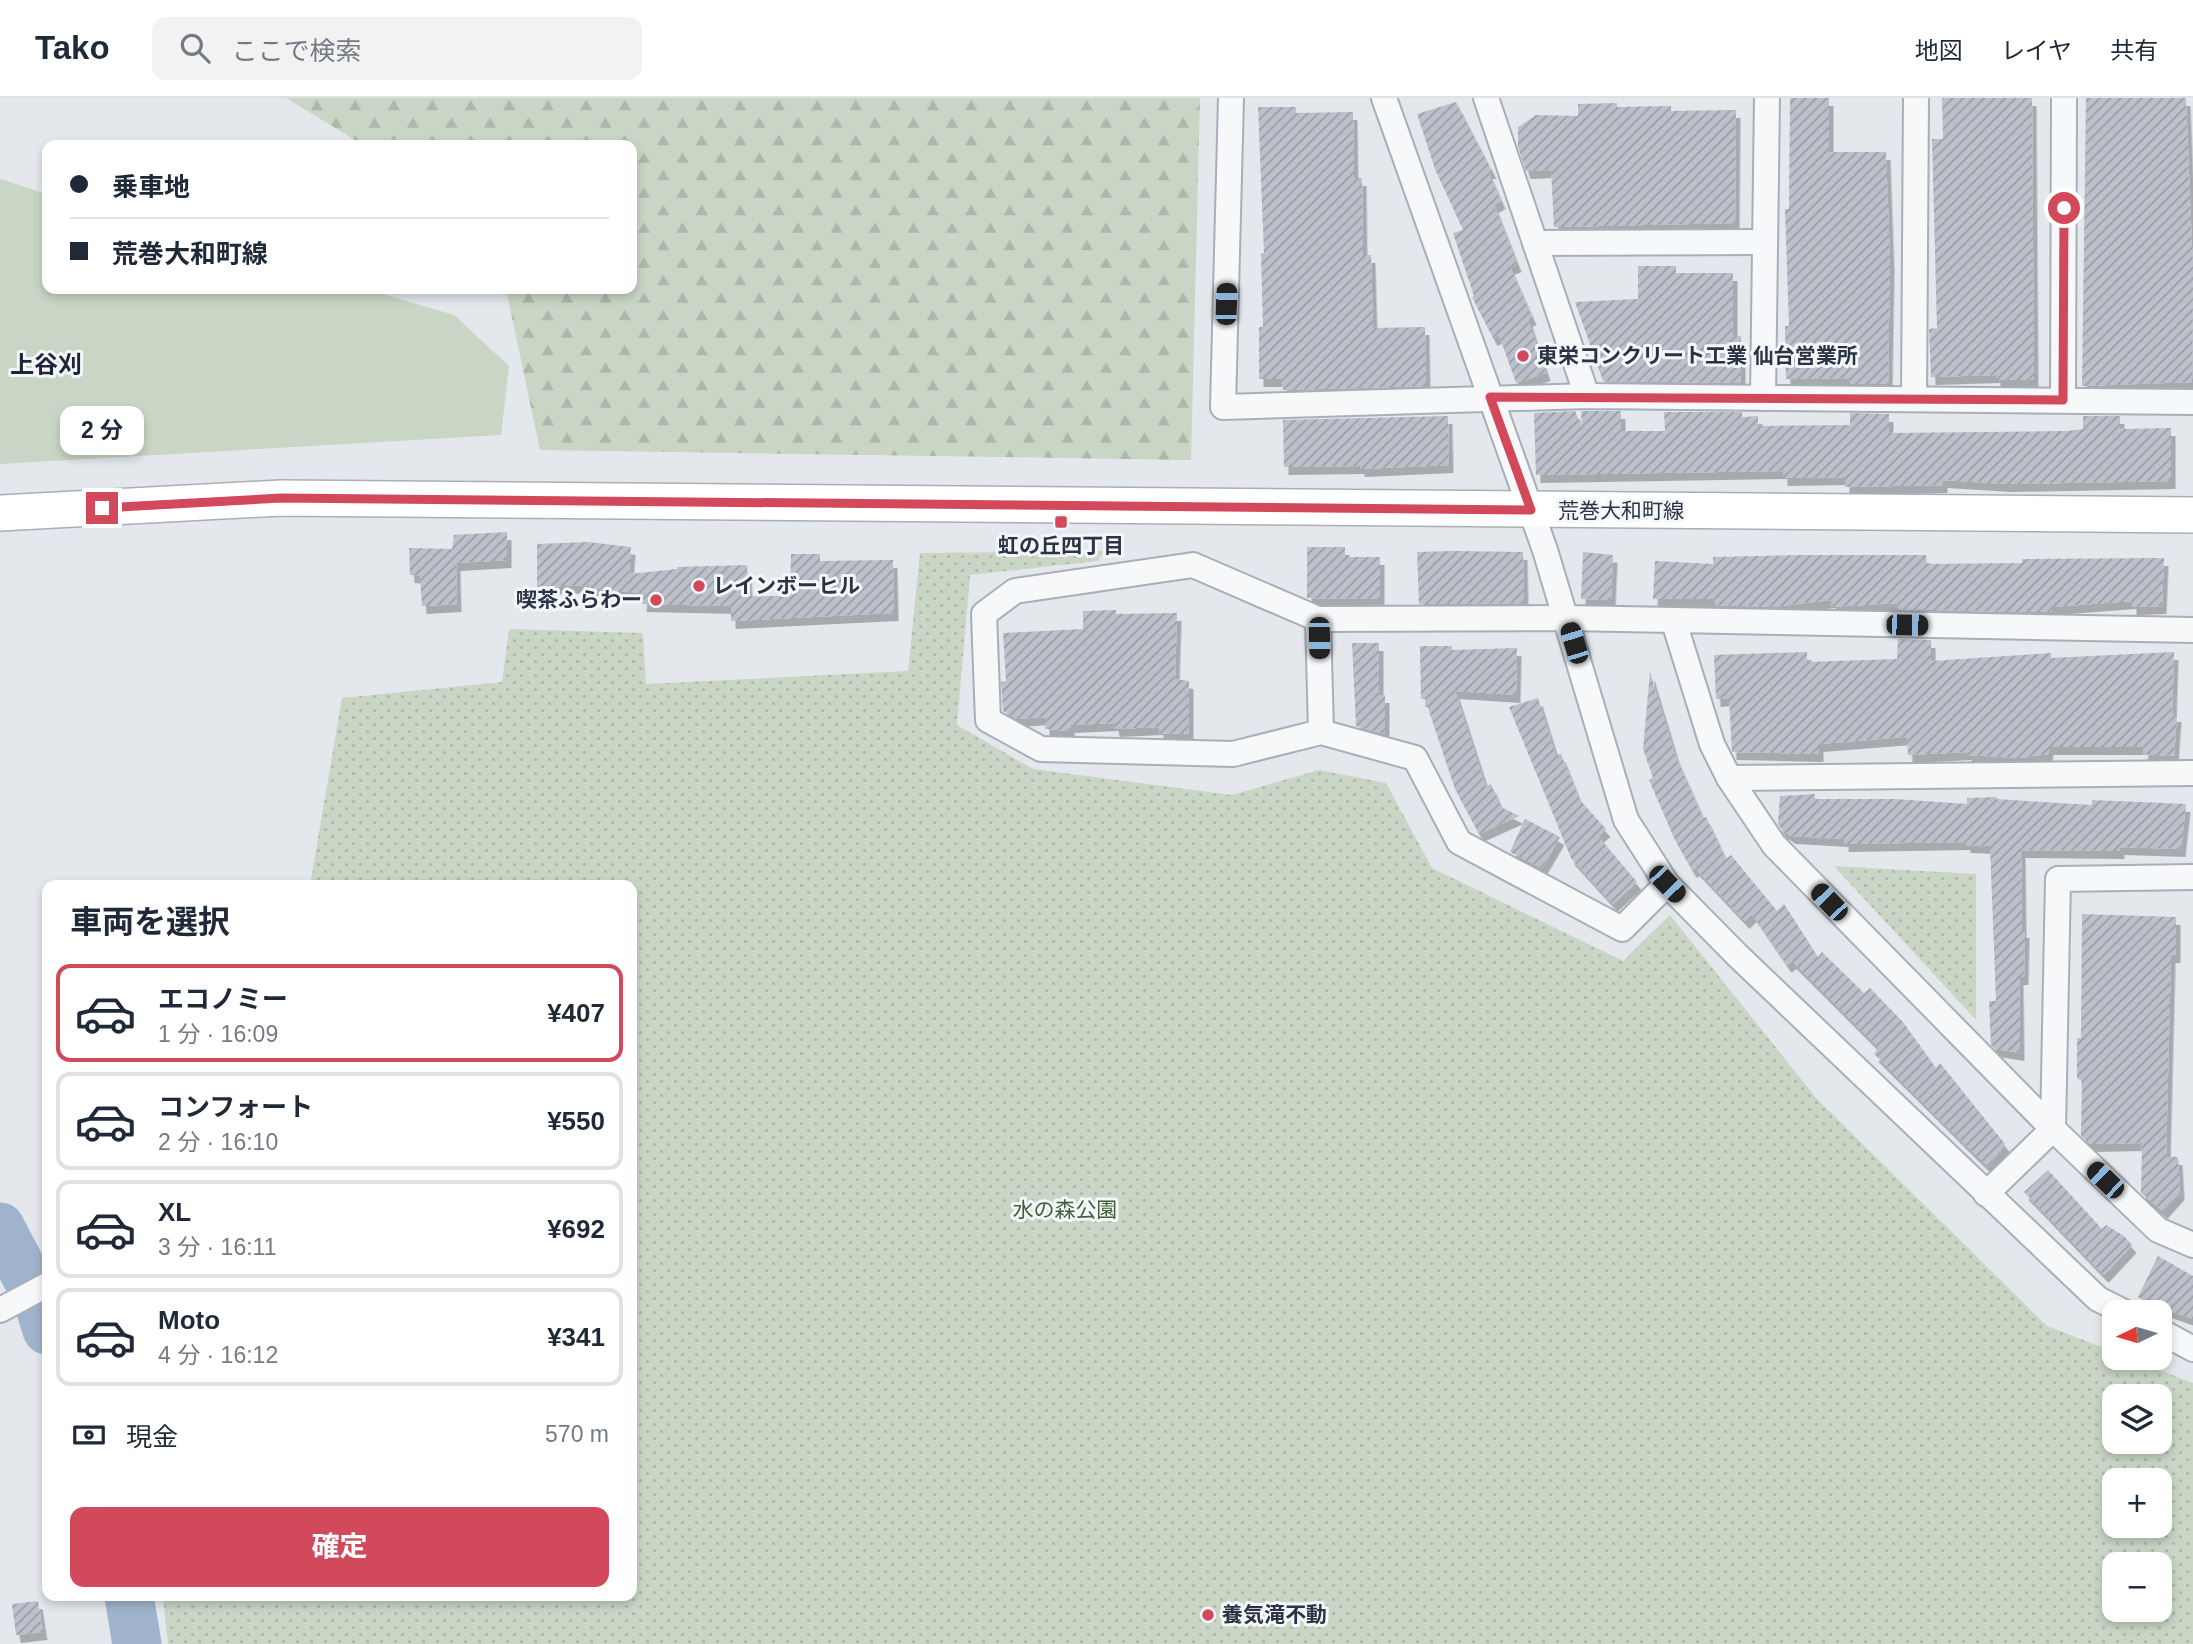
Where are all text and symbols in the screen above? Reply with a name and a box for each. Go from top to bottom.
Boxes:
search box [152,17,642,80]
text: Tako [35,29,110,66]
icon: search [176,29,214,67]
text: ここで検索 [232,36,362,66]
text: 地図 [1915,37,1963,64]
text: レイヤ [2001,37,2072,64]
text: 共有 [2110,37,2158,64]
text: 乗車地 [112,172,190,202]
route start [2048,192,2080,224]
text: 荒巻大和町線 [112,239,268,269]
car [1215,283,1238,325]
place label: 東栄コンクリート工業 仙台営業所 [1537,344,1858,367]
marker: 東栄コンクリート工業 仙台営業所 [1515,348,1531,364]
district label: 上谷刈 [10,351,82,378]
callout: 2 分 [60,406,144,456]
text: 2 分 [81,417,123,443]
route end [86,492,118,524]
street label: 荒巻大和町線 [1558,499,1684,522]
marker: 虹の丘四丁目 [1053,514,1069,530]
place label: 虹の丘四丁目 [998,534,1124,557]
place label: レインボーヒル [713,574,860,597]
marker: レインボーヒル [691,578,707,594]
place label: 喫茶ふらわー [516,588,642,611]
marker: 喫茶ふらわー [648,592,664,608]
car [1886,614,1929,636]
car [1309,617,1330,659]
car [1558,620,1591,666]
car [1645,862,1690,906]
car [1807,880,1852,924]
text: 車両を選択 [70,904,230,940]
icon: car [74,982,137,1045]
text: エコノミー [158,984,288,1014]
text: ¥407 [547,998,605,1028]
text: 1 分 · 16:09 [158,1021,278,1047]
icon: car [74,1090,137,1153]
text: コンフォート [158,1092,313,1122]
text: ¥550 [547,1106,605,1136]
text: 2 分 · 16:10 [158,1129,278,1155]
car [2083,1158,2128,1202]
text: XL [158,1197,191,1227]
icon: car [74,1198,137,1261]
park label: 水の森公園 [1013,1198,1118,1221]
text: ¥692 [547,1214,605,1244]
text: 3 分 · 16:11 [158,1234,276,1260]
north arrow [2102,1300,2172,1370]
map controls [2102,1300,2172,1622]
text: Moto [158,1305,220,1335]
icon: car [74,1306,137,1369]
text: ¥341 [547,1322,605,1352]
text: 4 分 · 16:12 [158,1342,278,1368]
button: layers [2102,1384,2172,1454]
icon: cash [70,1416,108,1454]
text: 570 m [545,1421,609,1447]
text: 現金 [126,1422,178,1452]
button: + [2102,1468,2172,1538]
button: 確定 [70,1507,609,1587]
button: − [2102,1552,2172,1622]
place label: 養気滝不動 [1222,1603,1327,1626]
marker: 養気滝不動 [1200,1607,1216,1623]

